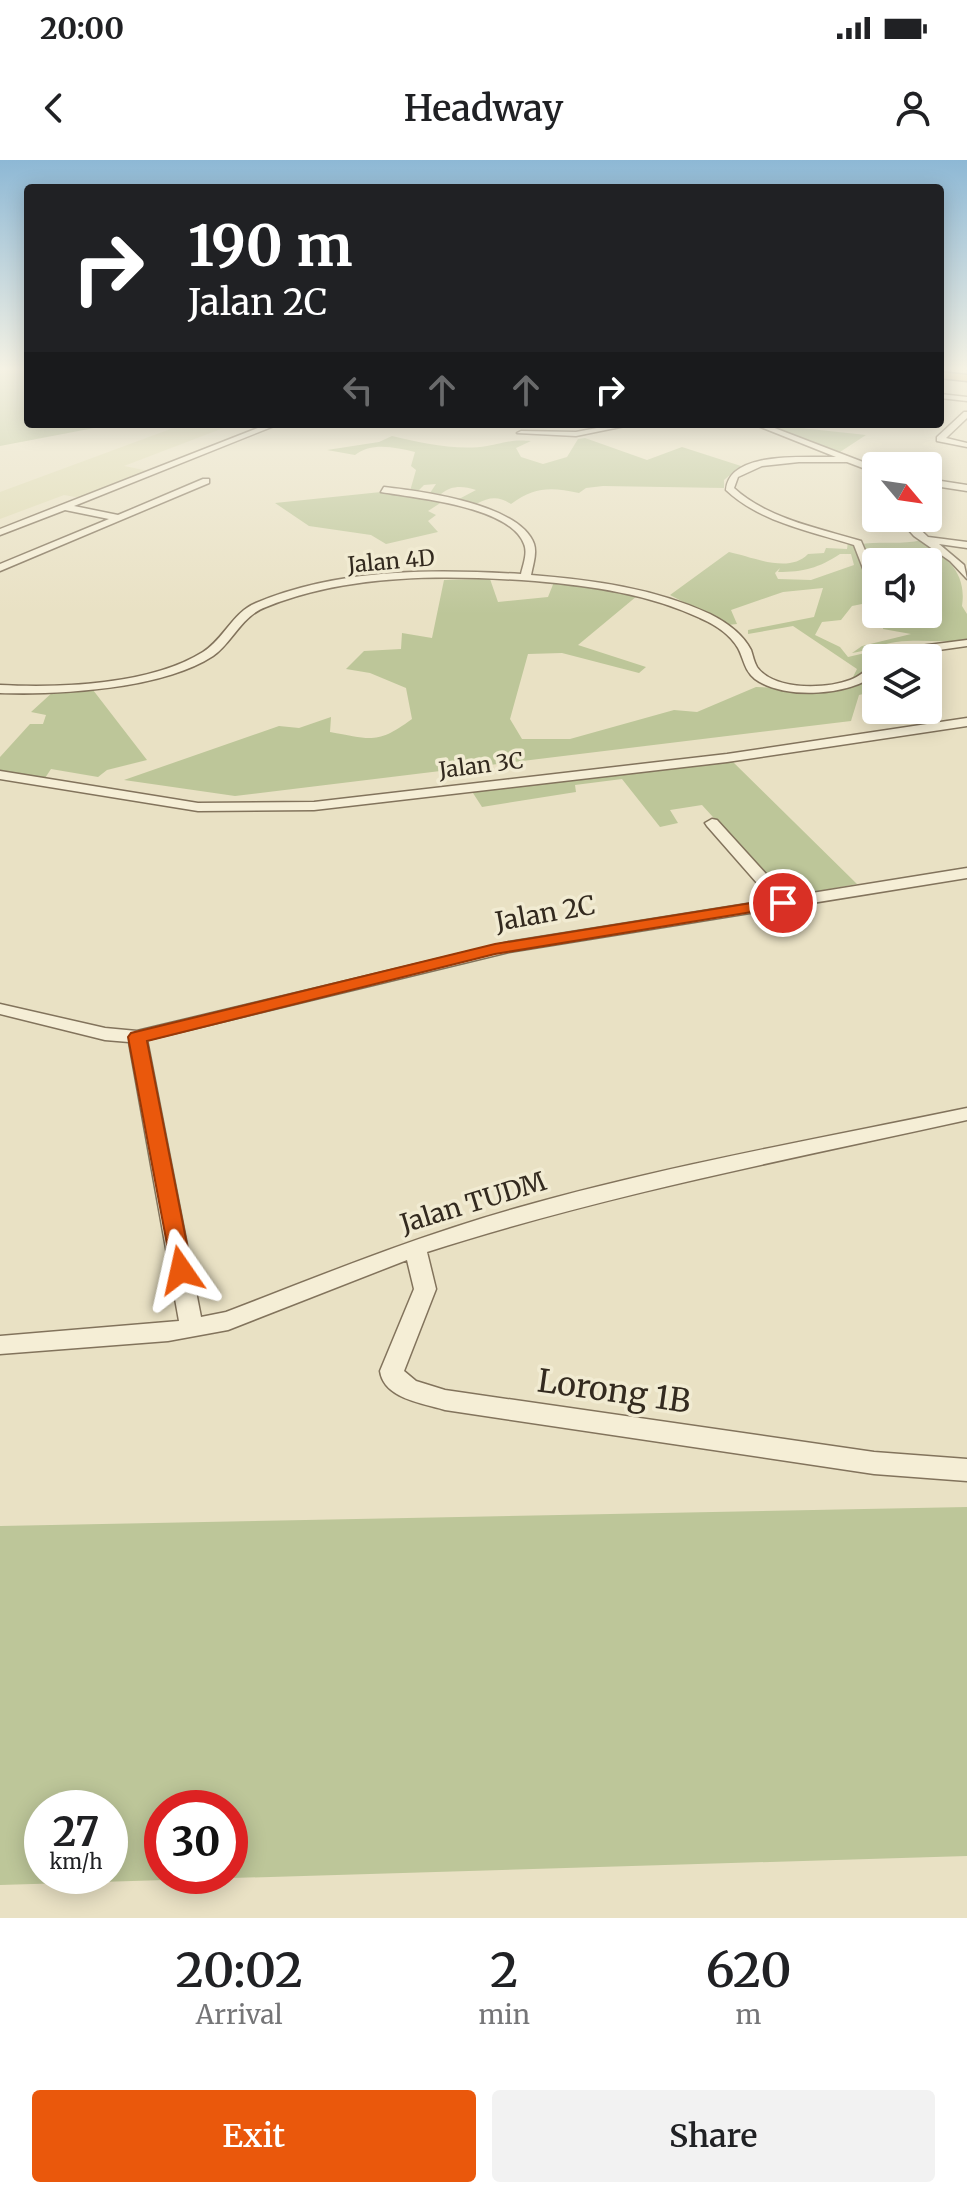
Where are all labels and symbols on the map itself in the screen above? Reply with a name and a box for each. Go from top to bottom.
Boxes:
north arrow [862,452,942,532]
street label: Jalan 4D [345,543,436,579]
street label: Jalan 3C [436,746,525,784]
pin [749,869,817,937]
street label: Jalan 2C [492,888,597,938]
street label: Jalan TUDM [395,1164,550,1240]
position arrow [139,1228,223,1312]
street label: Lorong 1B [535,1360,693,1422]
speed limit sign: 30 [144,1790,248,1894]

